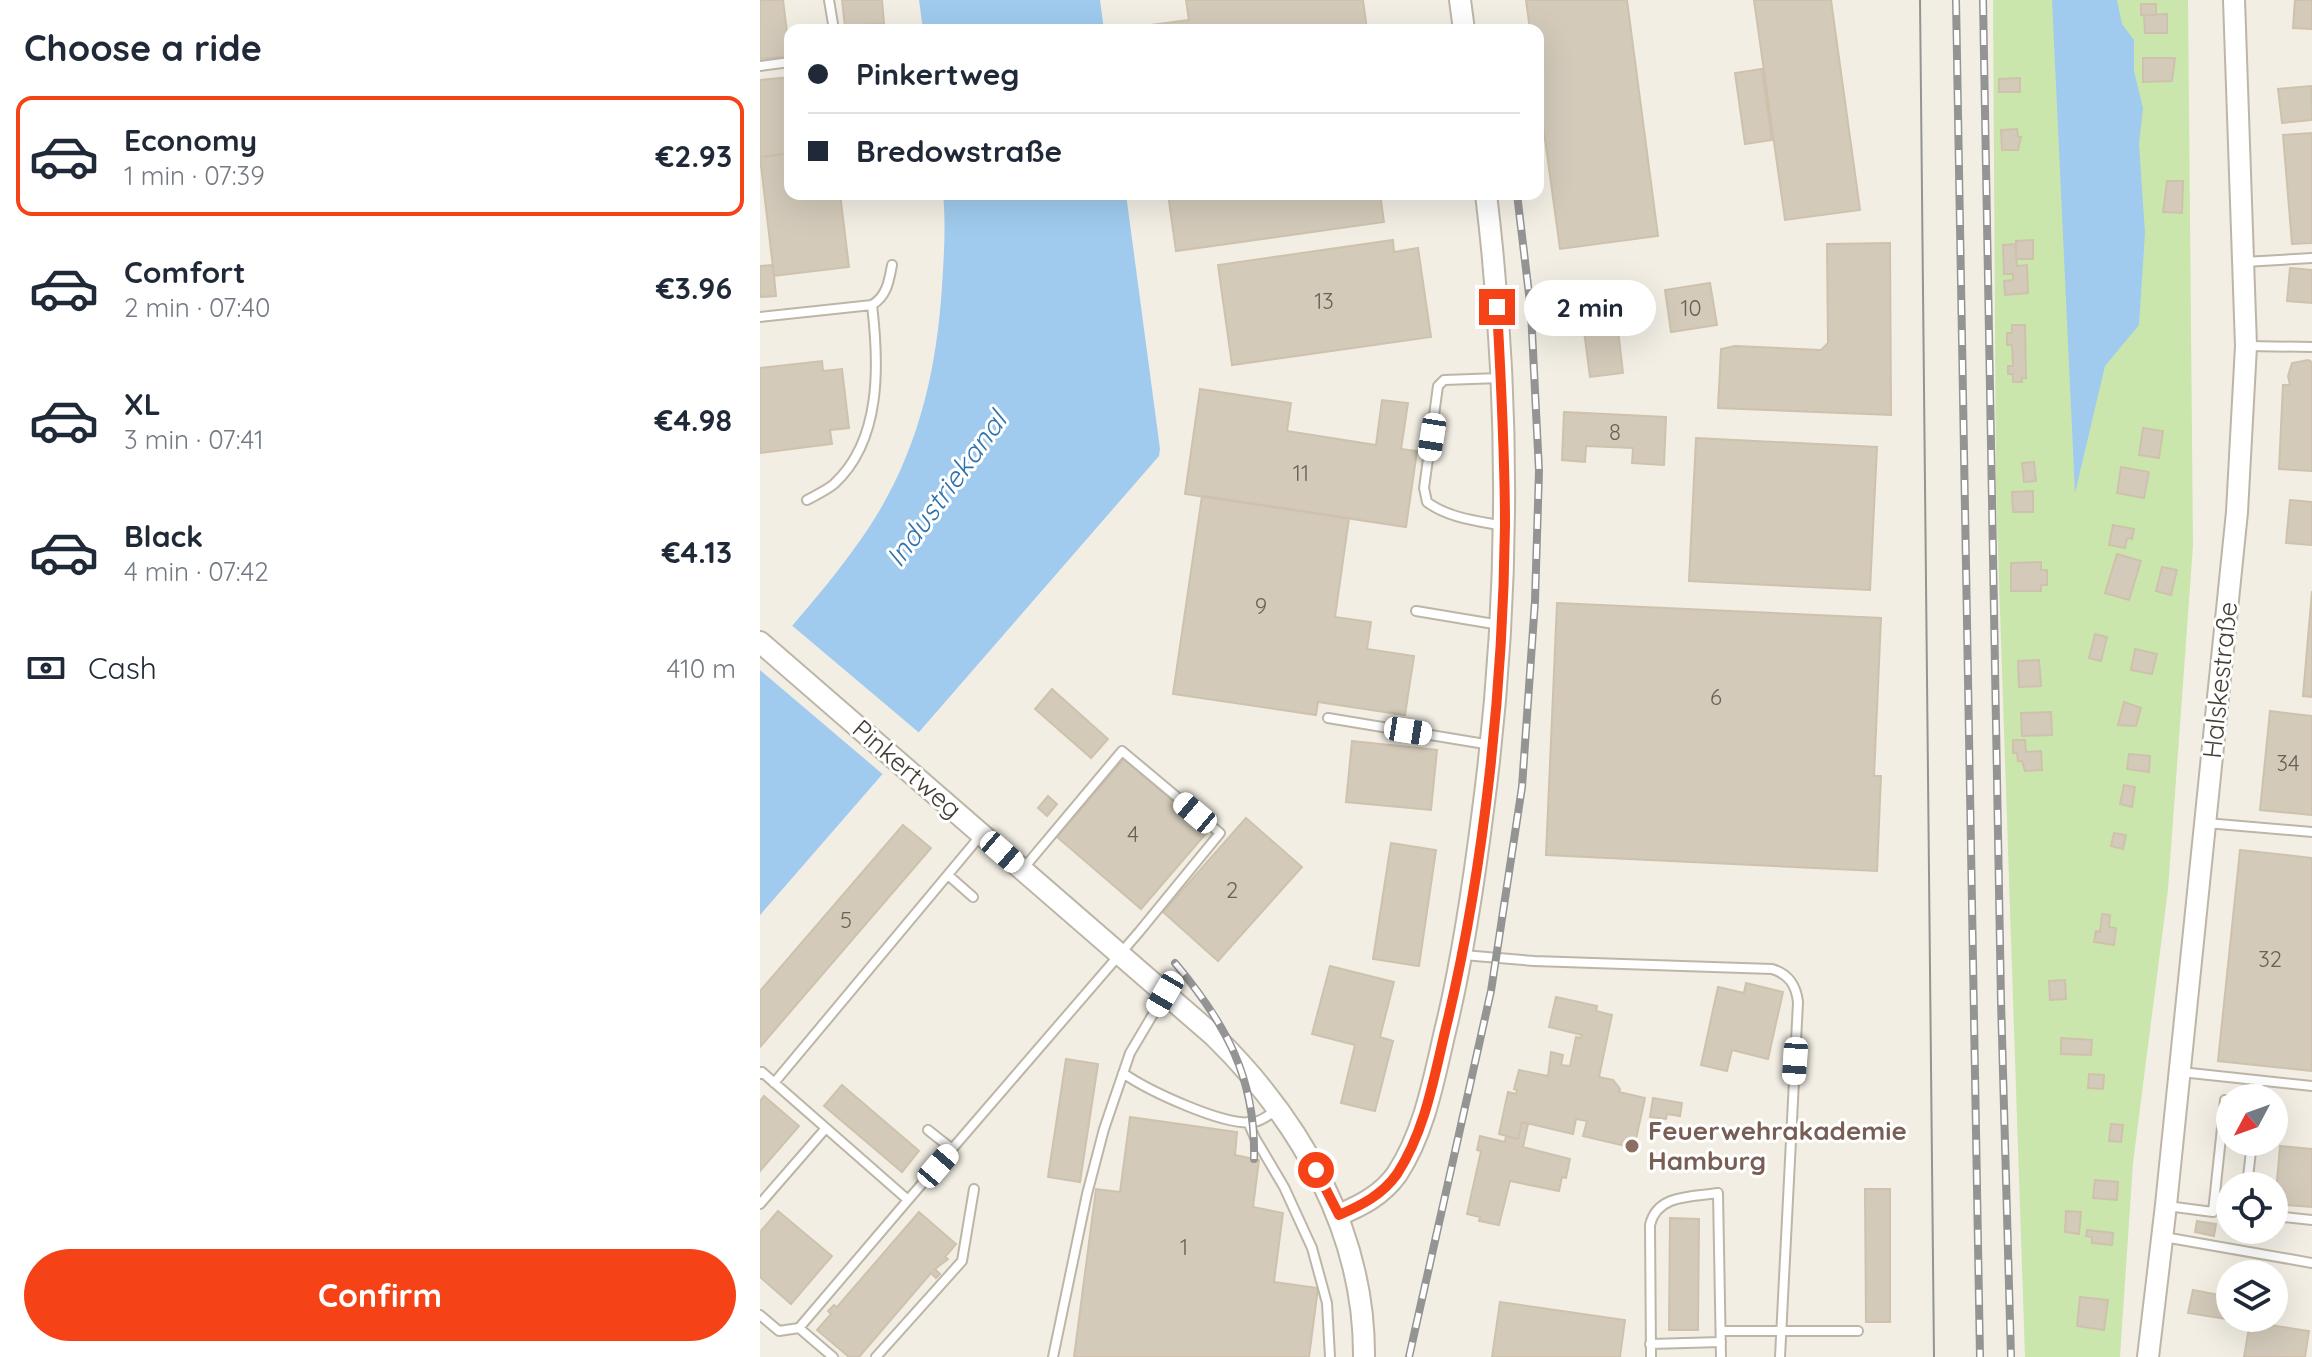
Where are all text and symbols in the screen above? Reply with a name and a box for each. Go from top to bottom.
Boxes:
text: Choose a ride [24,25,262,70]
text: Pinkertweg [856,55,1019,93]
icon: car [28,120,100,192]
text: Economy [124,121,257,159]
text: Bredowstraße [856,132,1062,170]
text: €2.93 [656,137,732,175]
text: 1 min · 07:39 [124,159,265,192]
icon: car [28,252,100,324]
text: Comfort [124,253,245,291]
text: €3.96 [656,269,732,307]
callout: 2 min [1525,279,1657,335]
house number: 13 [1314,287,1334,315]
route end [1479,289,1515,325]
text: 2 min · 07:40 [124,291,270,324]
text: 2 min [1556,291,1624,324]
house number: 10 [1680,294,1702,322]
icon: car [28,384,100,456]
text: XL [124,385,161,423]
text: €4.98 [655,401,732,439]
water label: Industriekanal [878,401,1016,573]
car [1416,411,1448,463]
house number: 8 [1609,418,1621,446]
text: 3 min · 07:41 [124,423,264,456]
house number: 11 [1293,459,1309,487]
icon: car [28,516,100,588]
text: Black [124,517,203,555]
text: €4.13 [662,533,732,571]
text: 4 min · 07:42 [124,555,269,588]
house number: 9 [1255,592,1267,620]
street label: Halskestraße [2195,600,2244,760]
icon: cash [24,646,68,690]
text: Cash [88,649,157,687]
text: 410 m [667,652,736,685]
house number: 6 [1710,683,1722,711]
street label: Pinkertweg [846,712,969,825]
car [1382,715,1434,747]
house number: 34 [2276,749,2300,777]
car [1169,788,1221,838]
house number: 4 [1127,820,1139,848]
car [976,827,1028,877]
house number: 2 [1226,876,1238,904]
house number: 5 [840,906,852,934]
house number: 32 [2258,945,2282,973]
car [1143,967,1187,1021]
car [1781,1036,1809,1086]
north arrow [2216,1084,2288,1156]
map controls [2216,1084,2288,1332]
place label: Feuerwehrakademie Hamburg [1648,1114,1907,1177]
marker: Feuerwehrakademie Hamburg [1623,1137,1641,1155]
car [913,1140,963,1192]
route start [1298,1152,1334,1188]
button: locate [2216,1172,2288,1244]
house number: 1 [1180,1233,1188,1261]
button: Confirm [24,1249,736,1341]
button: layers [2216,1260,2288,1332]

